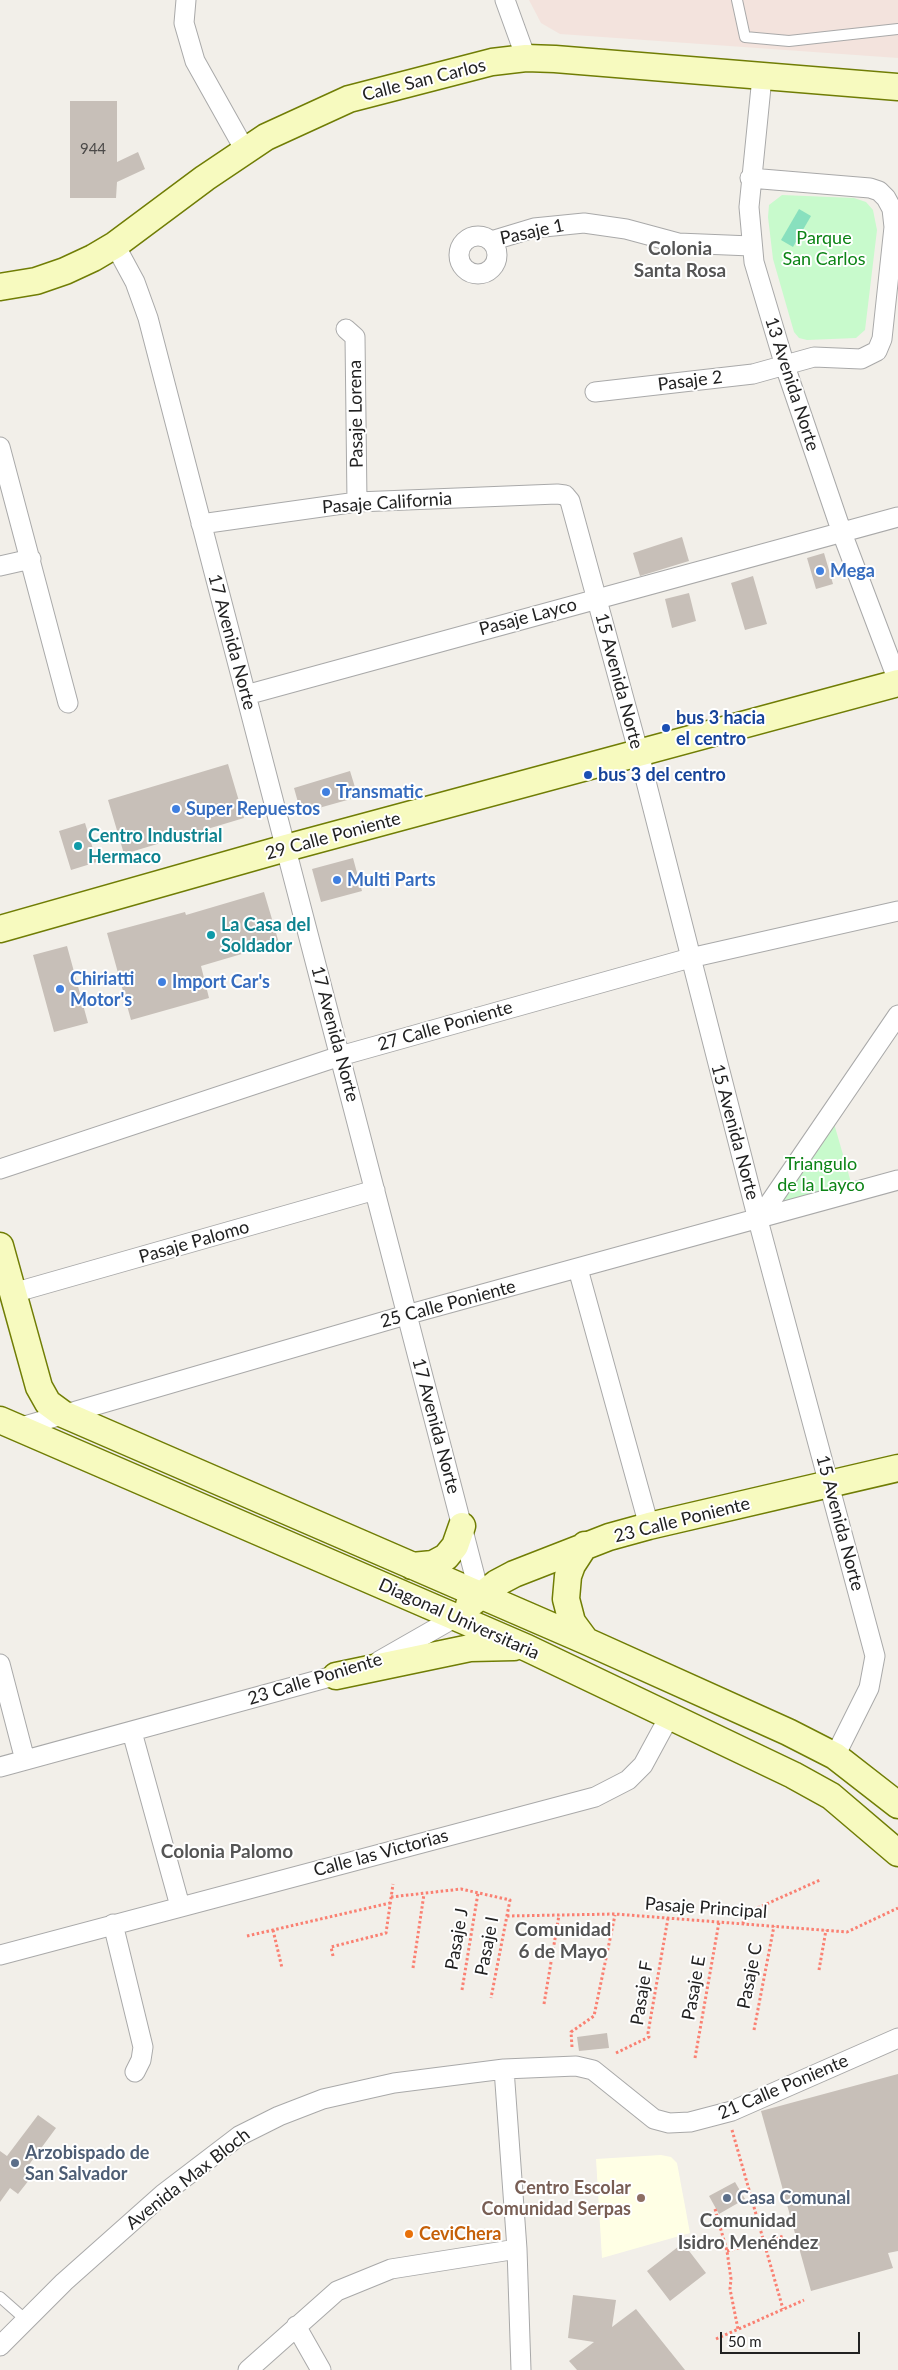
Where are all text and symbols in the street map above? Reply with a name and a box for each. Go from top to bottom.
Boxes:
street label: Calle San Carlos [360,54,488,106]
house number: 944 [80,140,106,158]
street label: Pasaje 1 [498,215,566,249]
park label: Parque San Carlos [782,227,866,270]
district label: Colonia Santa Rosa [634,238,726,282]
street label: 13 Avenida Norte [760,314,824,454]
street label: Pasaje Lorena [344,360,368,468]
street label: Pasaje 2 [656,366,724,396]
street label: Pasaje California [321,488,453,518]
place label: Mega [830,560,875,582]
marker: Mega [814,565,826,577]
street label: 17 Avenida Norte [203,572,261,712]
street label: Pasaje Layco [477,594,579,640]
street label: 15 Avenida Norte [590,611,648,751]
place label: bus 3 hacia el centro [676,707,765,750]
marker: bus 3 hacia el centro [660,722,672,734]
place label: bus 3 del centro [598,764,726,786]
marker: bus 3 del centro [582,769,594,781]
place label: Transmatic [336,781,423,803]
marker: Transmatic [320,786,332,798]
place label: Super Repuestos [186,798,320,820]
marker: Super Repuestos [170,803,182,815]
street label: 29 Calle Poniente [263,808,403,864]
place label: Centro Industrial Hermaco [88,825,222,868]
marker: Centro Industrial Hermaco [72,840,84,852]
place label: Multi Parts [347,869,436,891]
marker: Multi Parts [331,874,343,886]
place label: La Casa del Soldador [221,914,311,956]
marker: La Casa del Soldador [205,929,217,941]
street label: 17 Avenida Norte [306,964,364,1104]
place label: Chiriatti Motor's [70,968,134,1011]
place label: Import Car's [172,971,270,993]
marker: Import Car's [156,976,168,988]
marker: Chiriatti Motor's [54,983,66,995]
street label: 27 Calle Poniente [375,996,515,1056]
street label: 15 Avenida Norte [706,1062,764,1202]
park label: Triangulo de la Layco [777,1153,865,1196]
street label: Pasaje Palomo [136,1216,252,1268]
street label: 25 Calle Poniente [378,1276,518,1332]
street label: 17 Avenida Norte [407,1356,465,1496]
street label: 15 Avenida Norte [811,1453,869,1593]
street label: 23 Calle Poniente [612,1493,752,1547]
street label: Diagonal Universitaria [375,1574,543,1664]
street label: 23 Calle Poniente [245,1648,385,1710]
street label: Calle las Victorias [311,1825,451,1881]
district label: Colonia Palomo [161,1841,293,1863]
street label: Pasaje Principal [644,1893,768,1923]
street label: Pasaje J [441,1906,473,1972]
street label: Pasaje I [471,1915,503,1977]
district label: Comunidad 6 de Mayo [515,1919,611,1963]
street label: Pasaje C [733,1941,767,2011]
street label: Pasaje E [678,1954,710,2022]
street label: Pasaje F [626,1959,658,2027]
street label: 21 Calle Poniente [715,2050,851,2124]
street label: Avenida Max Bloch [122,2124,254,2234]
place label: Arzobispado de San Salvador [25,2142,149,2184]
marker: Arzobispado de San Salvador [9,2157,21,2169]
place label: Centro Escolar Comunidad Serpas [482,2177,631,2220]
place label: Casa Comunal [737,2187,851,2209]
marker: Centro Escolar Comunidad Serpas [635,2192,647,2204]
marker: Casa Comunal [721,2192,733,2204]
district label: Comunidad Isidro Menéndez [678,2210,818,2254]
place label: CeviChera [419,2223,501,2245]
marker: CeviChera [403,2228,415,2240]
scale bar [723,2322,863,2354]
text: 50 m [728,2332,762,2350]

